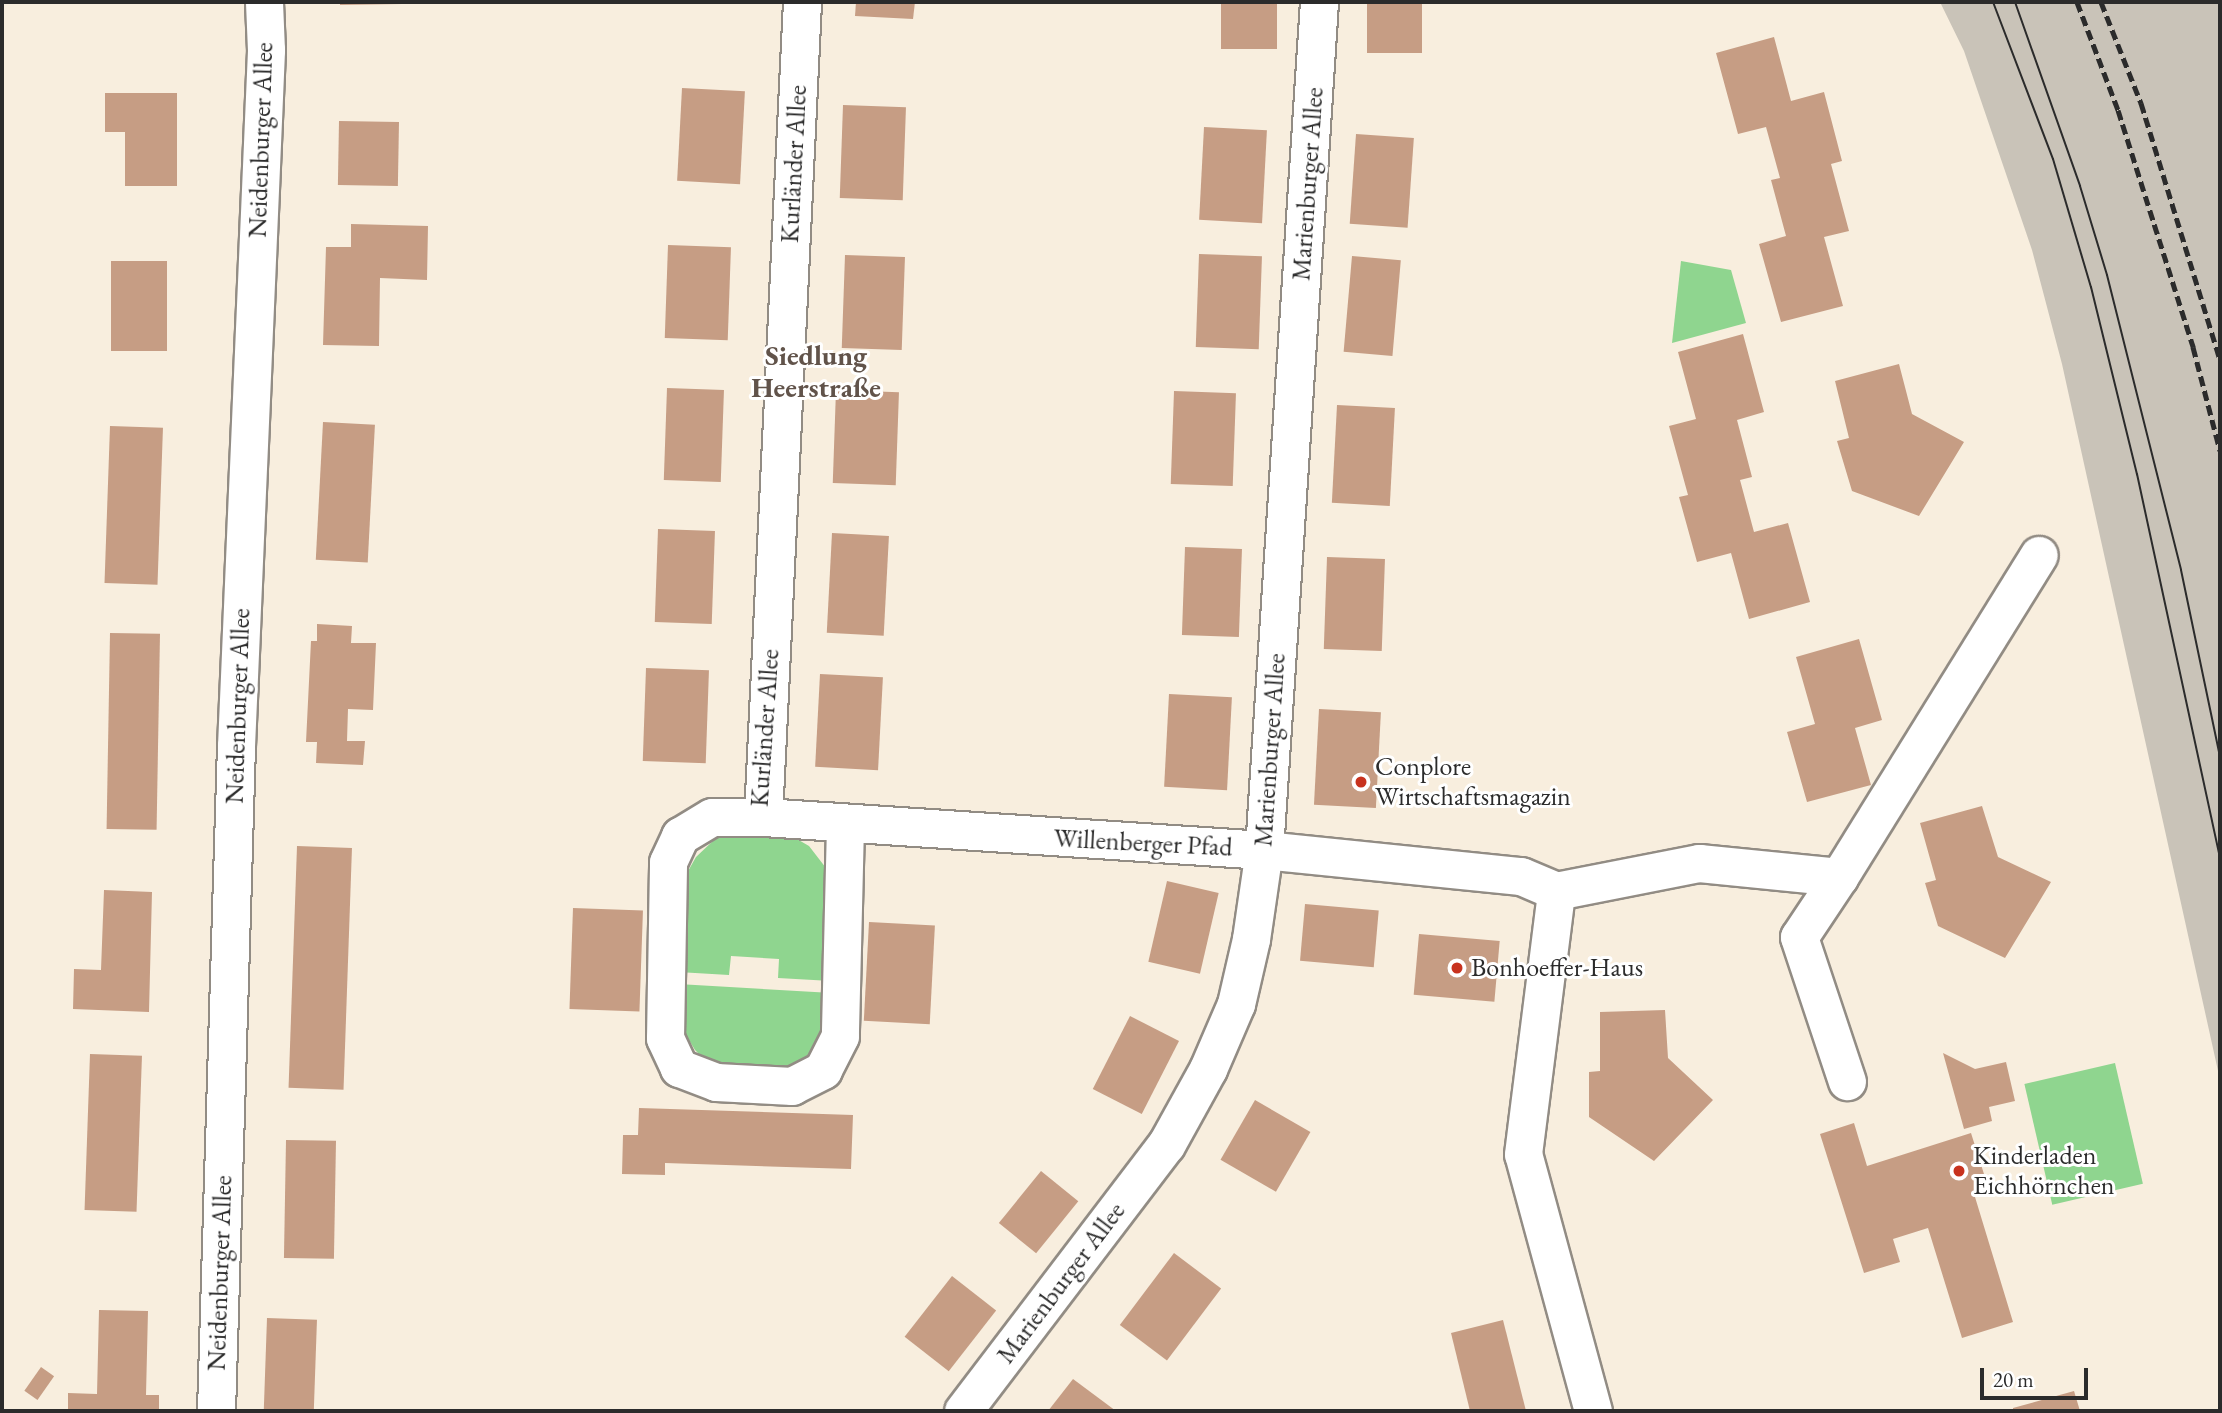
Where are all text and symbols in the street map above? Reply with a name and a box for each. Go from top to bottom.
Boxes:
street label: Neidenburger Allee [242,42,280,238]
street label: Kurländer Allee [774,84,814,244]
street label: Marienburger Allee [1286,86,1330,282]
district label: Siedlung Heerstraße [751,338,881,404]
street label: Neidenburger Allee [219,608,257,804]
street label: Kurländer Allee [744,648,786,808]
street label: Marienburger Allee [1248,652,1292,848]
place label: Conplore Wirtschaftsmagazin [1375,751,1571,812]
marker: Conplore Wirtschaftsmagazin [1353,774,1369,790]
street label: Willenberger Pfad [1053,823,1233,863]
place label: Bonhoeffer-Haus [1471,952,1643,984]
marker: Bonhoeffer-Haus [1449,960,1465,976]
place label: Kinderladen Eichhörnchen [1973,1140,2115,1202]
marker: Kinderladen Eichhörnchen [1951,1163,1967,1179]
street label: Neidenburger Allee [201,1175,239,1371]
street label: Marienburger Allee [990,1196,1132,1370]
scale bar [1984,1354,2092,1398]
text: 20 m [1993,1366,2034,1393]

